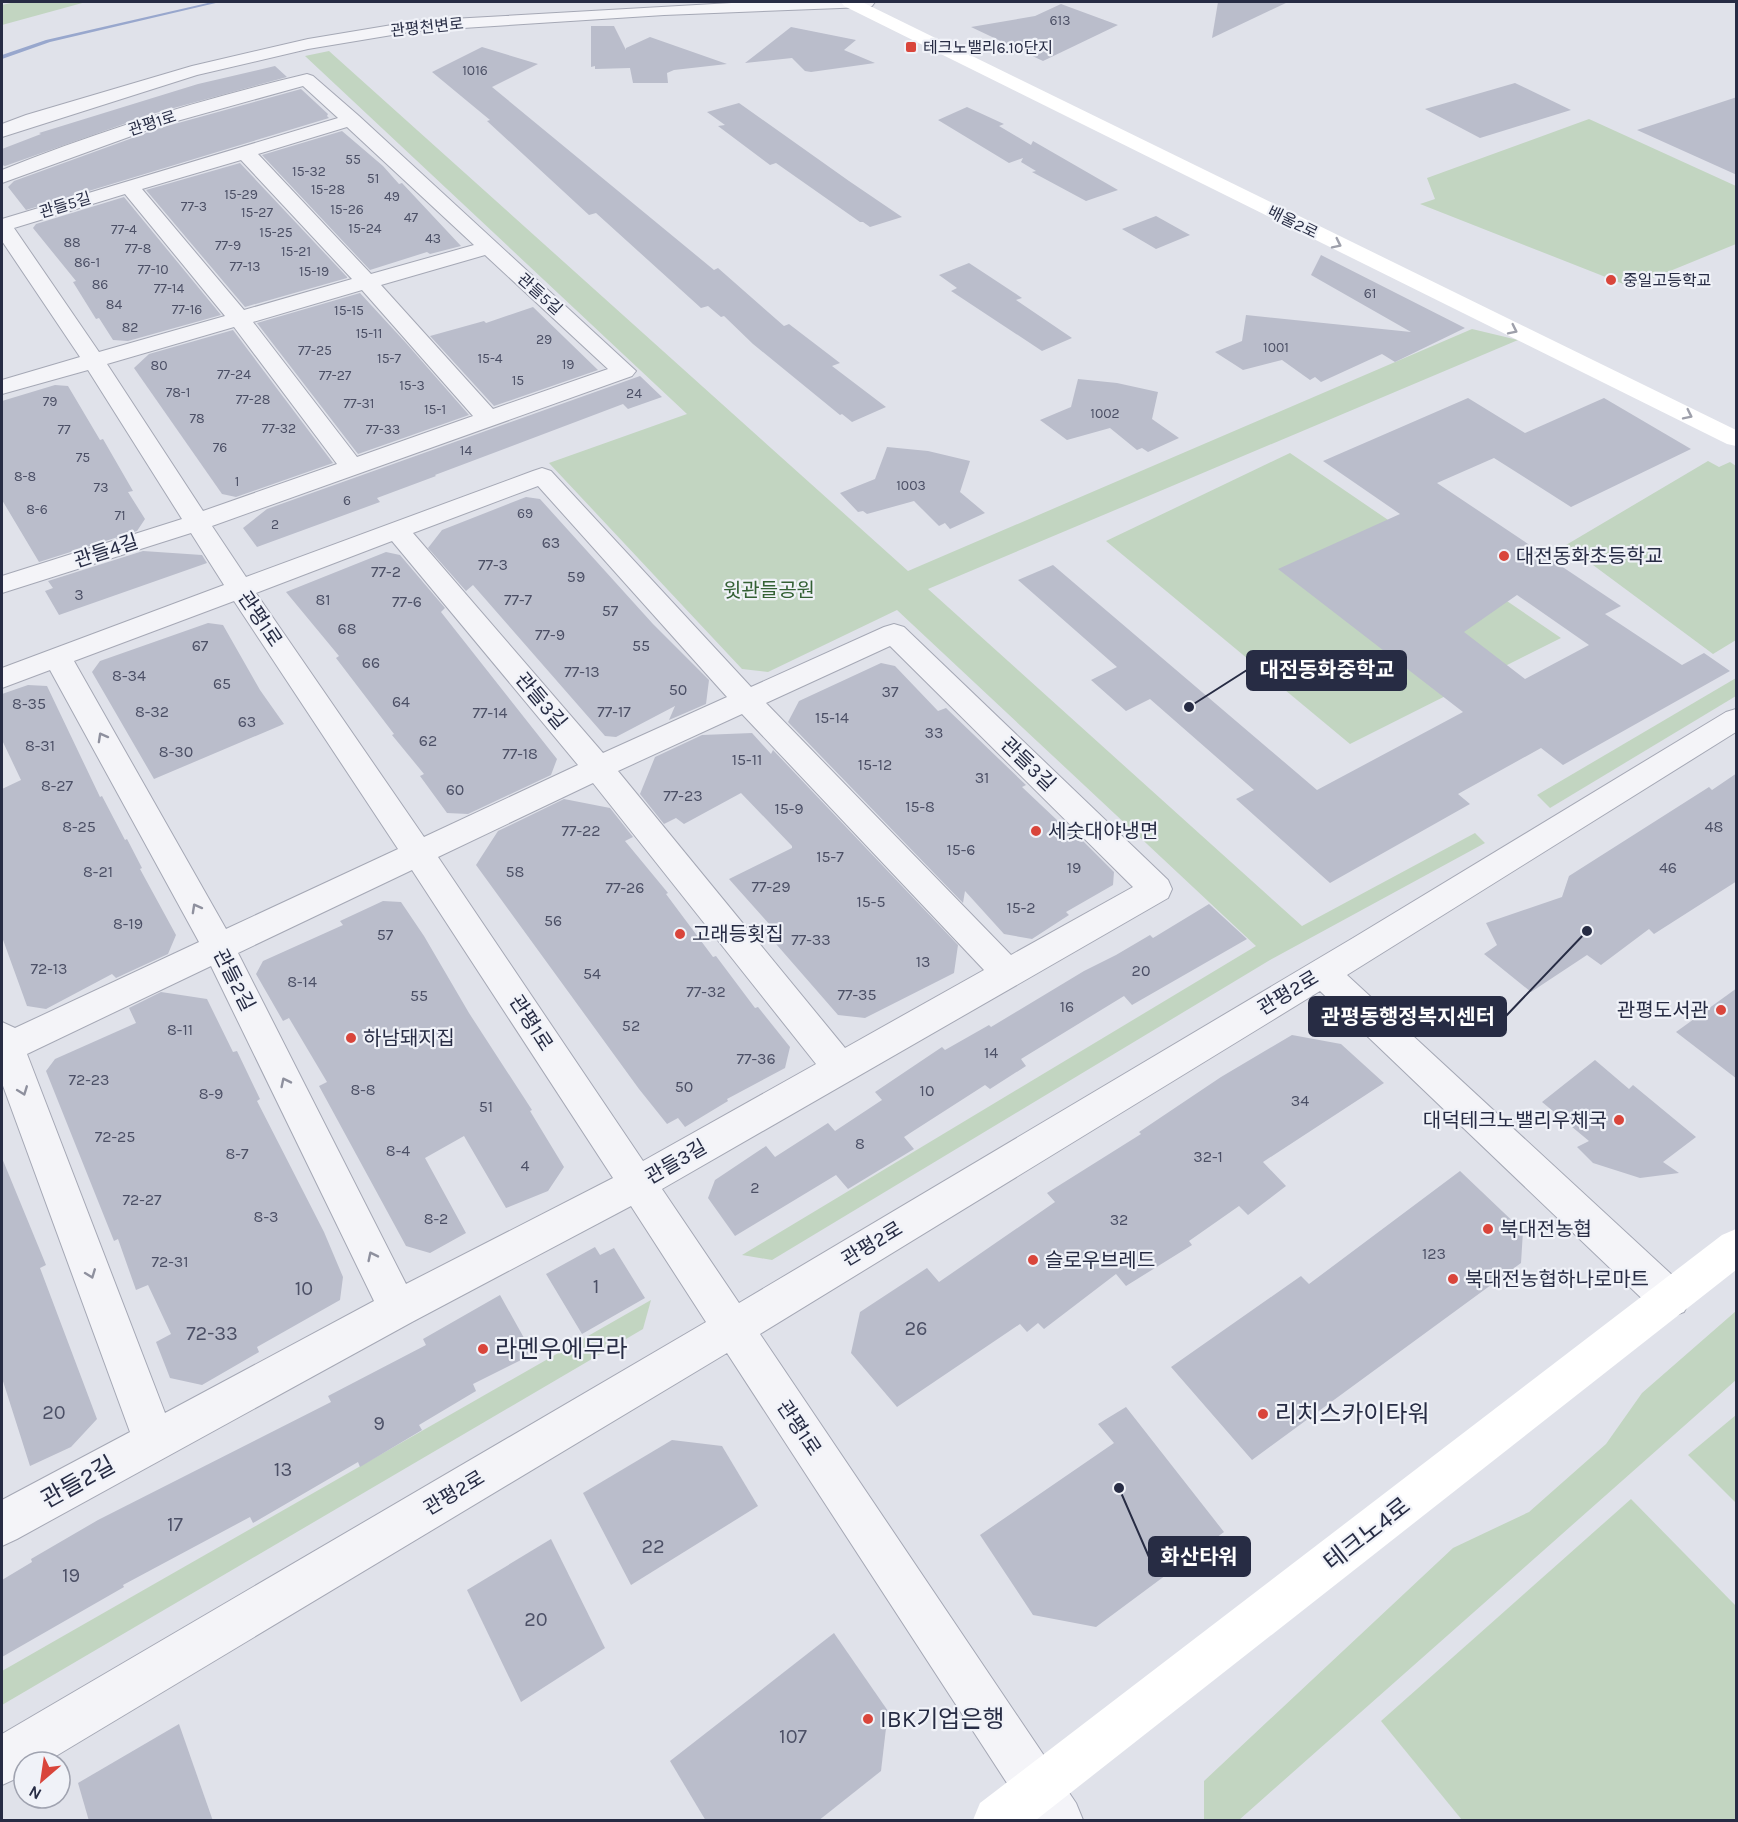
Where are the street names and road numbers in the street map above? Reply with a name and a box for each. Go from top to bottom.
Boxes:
street label: 관평천변로 [389,14,465,40]
street label: 관평1로 [126,106,179,140]
street label: 관들5길 [37,188,93,222]
street label: 배울2로 [1265,202,1321,242]
street label: 관들5길 [514,269,566,319]
street label: 관들4길 [71,530,141,572]
street label: 관평1로 [233,587,287,651]
street label: 관들3길 [511,668,571,734]
street label: 관들3길 [996,732,1060,796]
street label: 관들2길 [209,945,259,1015]
street label: 관평2로 [1253,966,1323,1020]
street label: 관평1로 [505,991,557,1055]
street label: 관들3길 [641,1135,711,1189]
street label: 관평2로 [837,1217,907,1271]
street label: 관평1로 [772,1396,826,1460]
street label: 관들2길 [36,1450,120,1514]
street label: 관평2로 [419,1466,489,1520]
street label: 테크노4로 [1318,1492,1416,1576]

